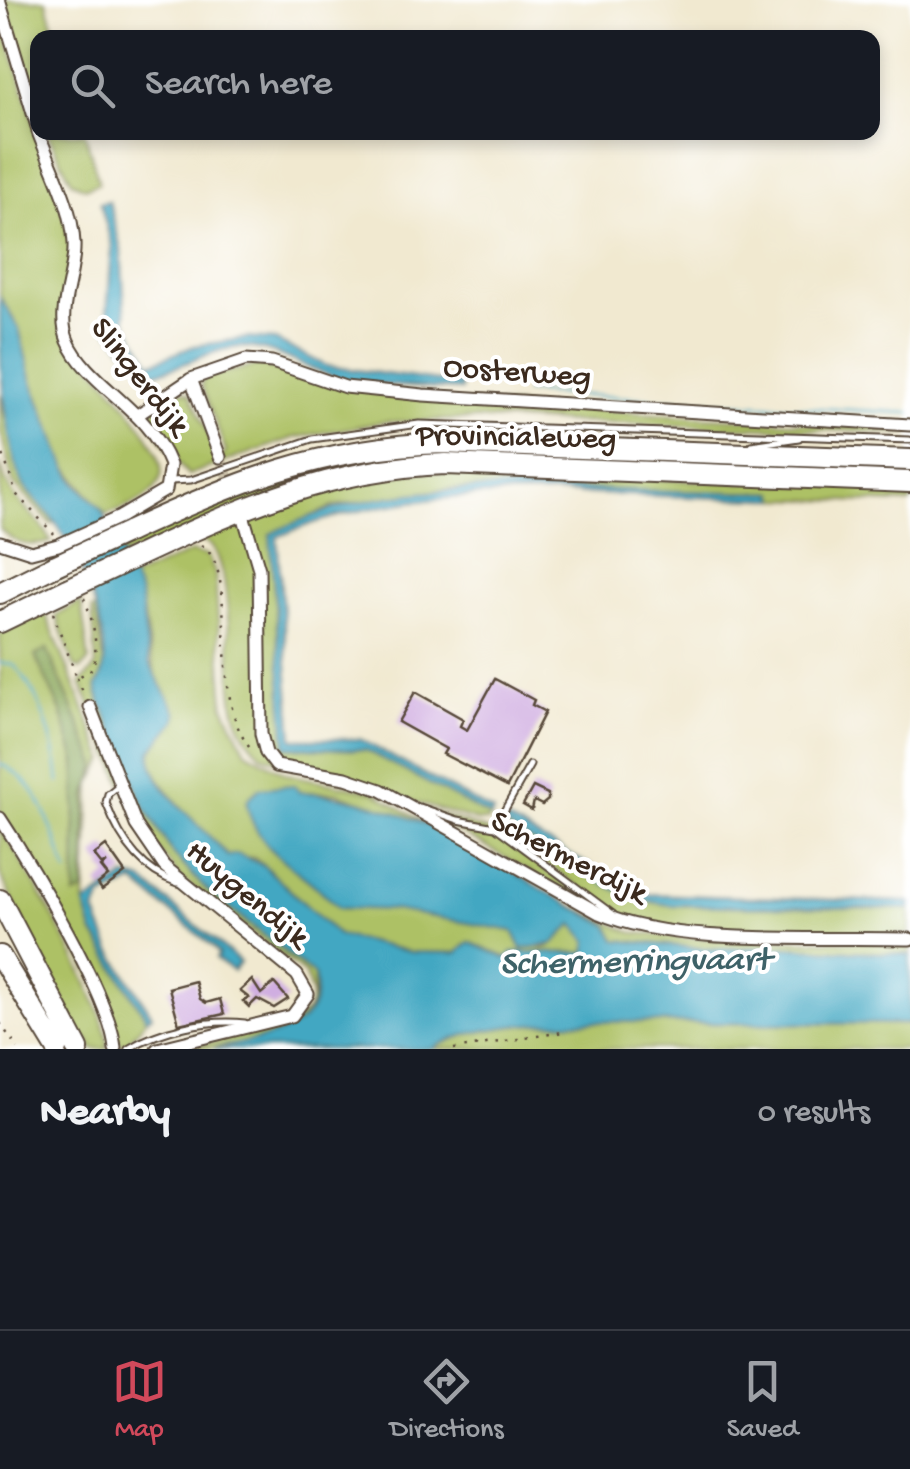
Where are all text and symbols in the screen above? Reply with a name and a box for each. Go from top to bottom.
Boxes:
search box [30,30,880,140]
icon: search [65,58,120,113]
text: Search here [145,63,332,107]
street label: Slingerdijk [80,311,198,447]
street label: Oosterweg [442,350,592,398]
street label: Provincialeweg [414,418,617,460]
street label: Schermerdijk [483,803,655,916]
street label: Huygendijk [177,834,317,960]
water label: Schermerringvaart [500,941,776,987]
text: Nearby [40,1090,170,1139]
text: 0 results [758,1095,870,1133]
tab: Map [112,1354,167,1447]
tab: Directions [390,1354,504,1447]
tab: Saved [727,1354,798,1447]

